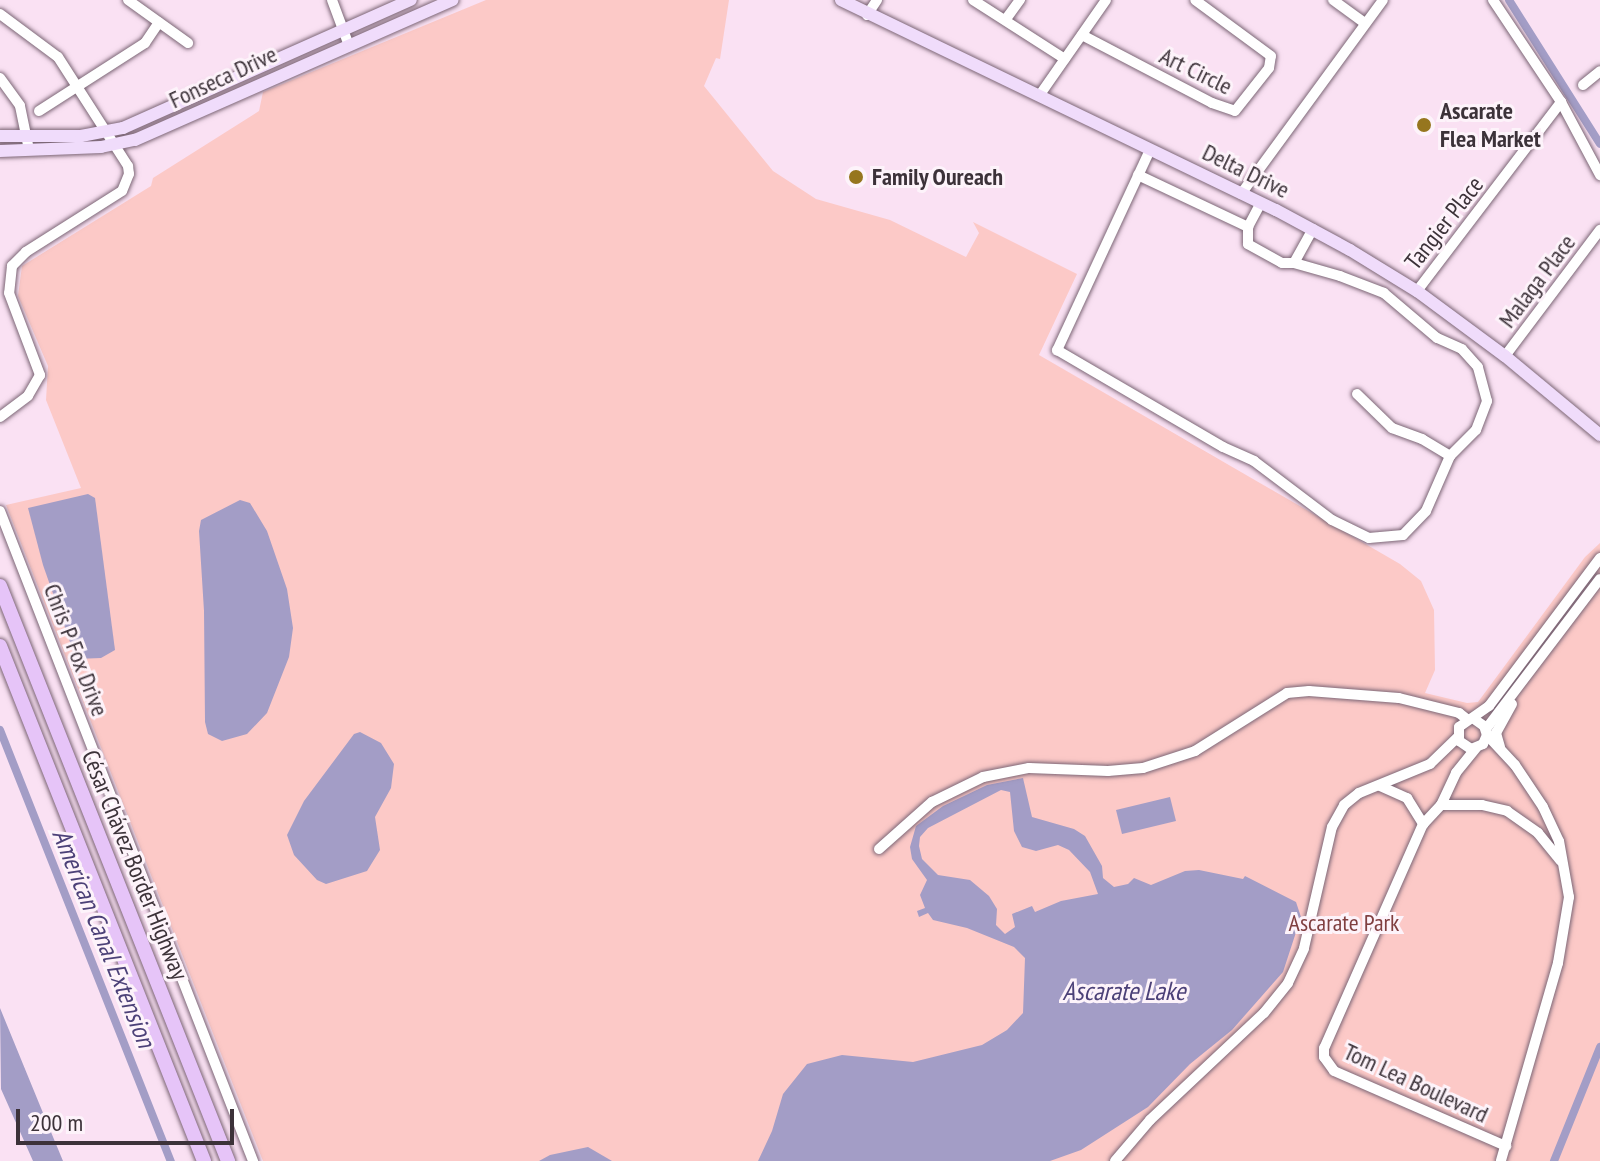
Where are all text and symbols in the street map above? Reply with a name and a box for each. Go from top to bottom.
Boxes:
street label: Fonseca Drive [165,40,281,114]
street label: Art Circle [1155,41,1237,101]
place label: Ascarate Flea Market [1440,97,1541,153]
marker: Ascarate Flea Market [1415,116,1433,134]
street label: Delta Drive [1198,138,1294,204]
place label: Family Oureach [872,163,1004,191]
marker: Family Oureach [847,168,865,186]
street label: Tangier Place [1399,171,1489,275]
street label: Malaga Place [1493,229,1581,333]
street label: Chris P Fox Drive [37,579,115,721]
street label: César Chávez Border Highway [76,746,194,984]
water label: American Canal Extension [46,824,162,1052]
park label: Ascarate Park [1289,909,1399,937]
water label: Ascarate Lake [1063,975,1185,1007]
street label: Tom Lea Boulevard [1339,1037,1493,1129]
scale bar [20,1093,238,1143]
text: 200 m [30,1107,83,1138]

